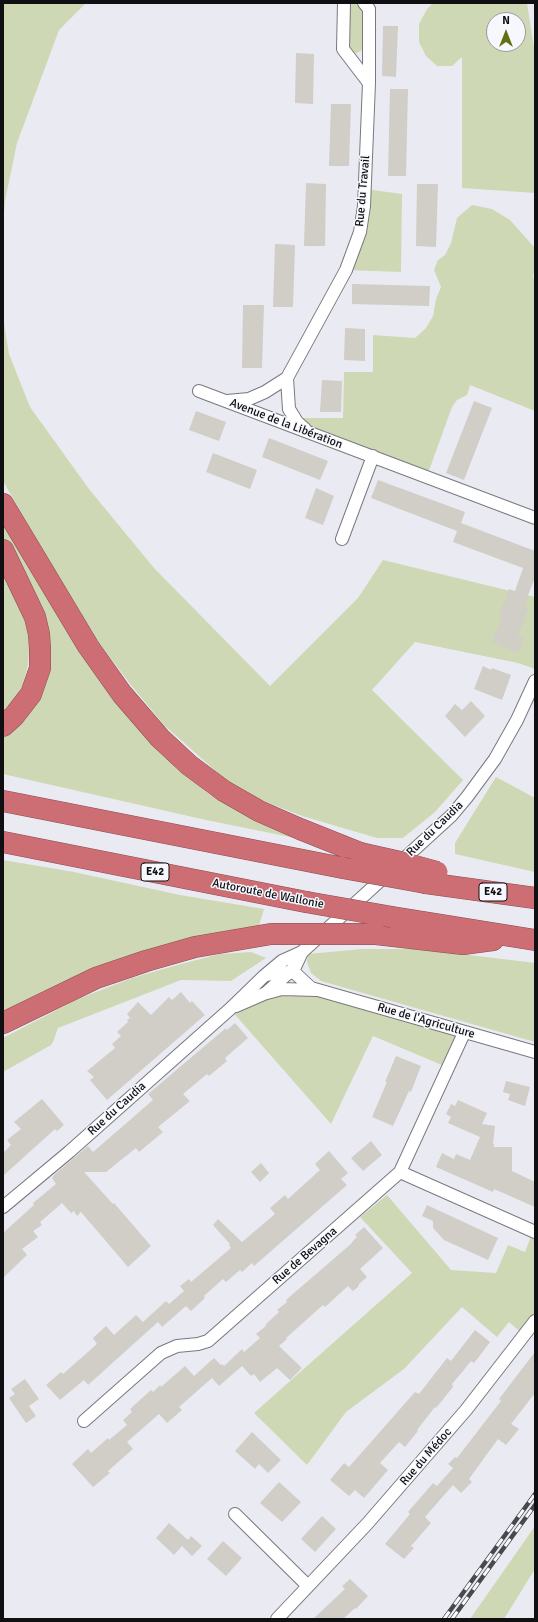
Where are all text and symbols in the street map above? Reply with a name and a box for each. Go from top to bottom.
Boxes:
north arrow [486,12,526,52]
text: N [502,14,510,27]
street label: Rue du Travail [353,155,373,227]
street label: Avenue de la Libération [228,396,344,452]
street label: Rue du Caudia [404,798,466,860]
road number: E42 [141,863,169,881]
street label: Autoroute de Wallonie [211,876,325,912]
road number: E42 [479,883,507,901]
street label: Rue de l'Agriculture [376,1000,476,1042]
street label: Rue du Caudia [85,1079,149,1139]
street label: Rue de Bevagna [270,1224,340,1288]
street label: Rue du Médoc [397,1425,455,1489]

